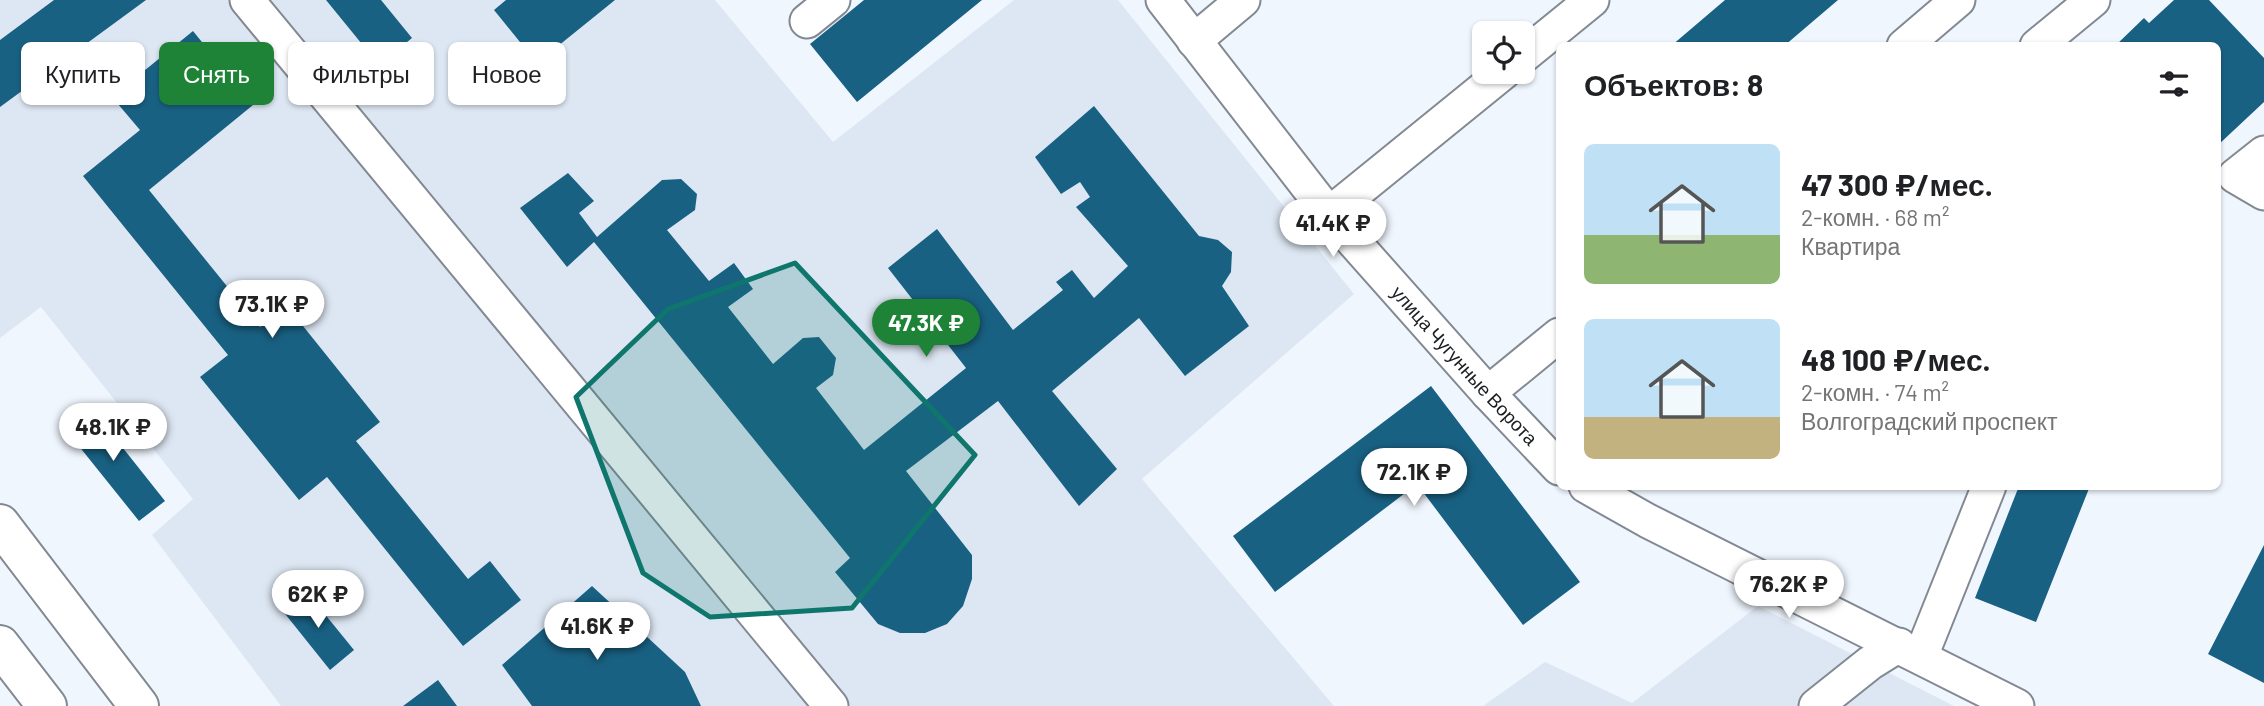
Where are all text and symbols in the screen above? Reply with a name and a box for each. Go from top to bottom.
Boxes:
map controls [1472,21,1535,84]
button: locate [1472,21,1535,84]
chip: Купить [21,42,145,105]
chip: Снять [159,42,274,105]
chip: Фильтры [288,42,434,105]
chip: Новое [448,42,566,105]
icon: filters [2155,65,2193,103]
text: Объектов: 8 [1584,66,1763,102]
text: 47 300 ₽/мес. [1801,166,1993,202]
icon: home [1640,172,1724,256]
pin: 41.4K ₽ [1268,200,1398,259]
text: 2-комн. · 68 m² [1801,203,1949,231]
text: 41.4K ₽ [1295,208,1371,236]
text: Квартира [1801,232,1900,260]
pin: 73.1K ₽ [207,280,337,340]
street label: улица Чугунные Ворота [1387,281,1543,450]
text: 73.1K ₽ [235,289,309,317]
pin: 47.3K ₽ [861,300,991,359]
text: 47.3K ₽ [888,308,964,336]
text: 48 100 ₽/мес. [1801,341,1991,377]
icon: home [1640,347,1724,431]
text: 2-комн. · 74 m² [1801,378,1949,406]
pin: 48.1K ₽ [48,404,178,463]
text: Волгоградский проспект [1801,407,2058,435]
text: 48.1K ₽ [75,412,151,440]
pin: 72.1K ₽ [1349,448,1479,508]
text: 72.1K ₽ [1377,457,1451,485]
pin: 76.2K ₽ [1724,560,1854,620]
text: 76.2K ₽ [1750,569,1828,597]
pin: 62K ₽ [269,570,367,630]
text: 62K ₽ [288,579,348,607]
pin: 41.6K ₽ [532,602,662,662]
text: 41.6K ₽ [560,611,634,639]

